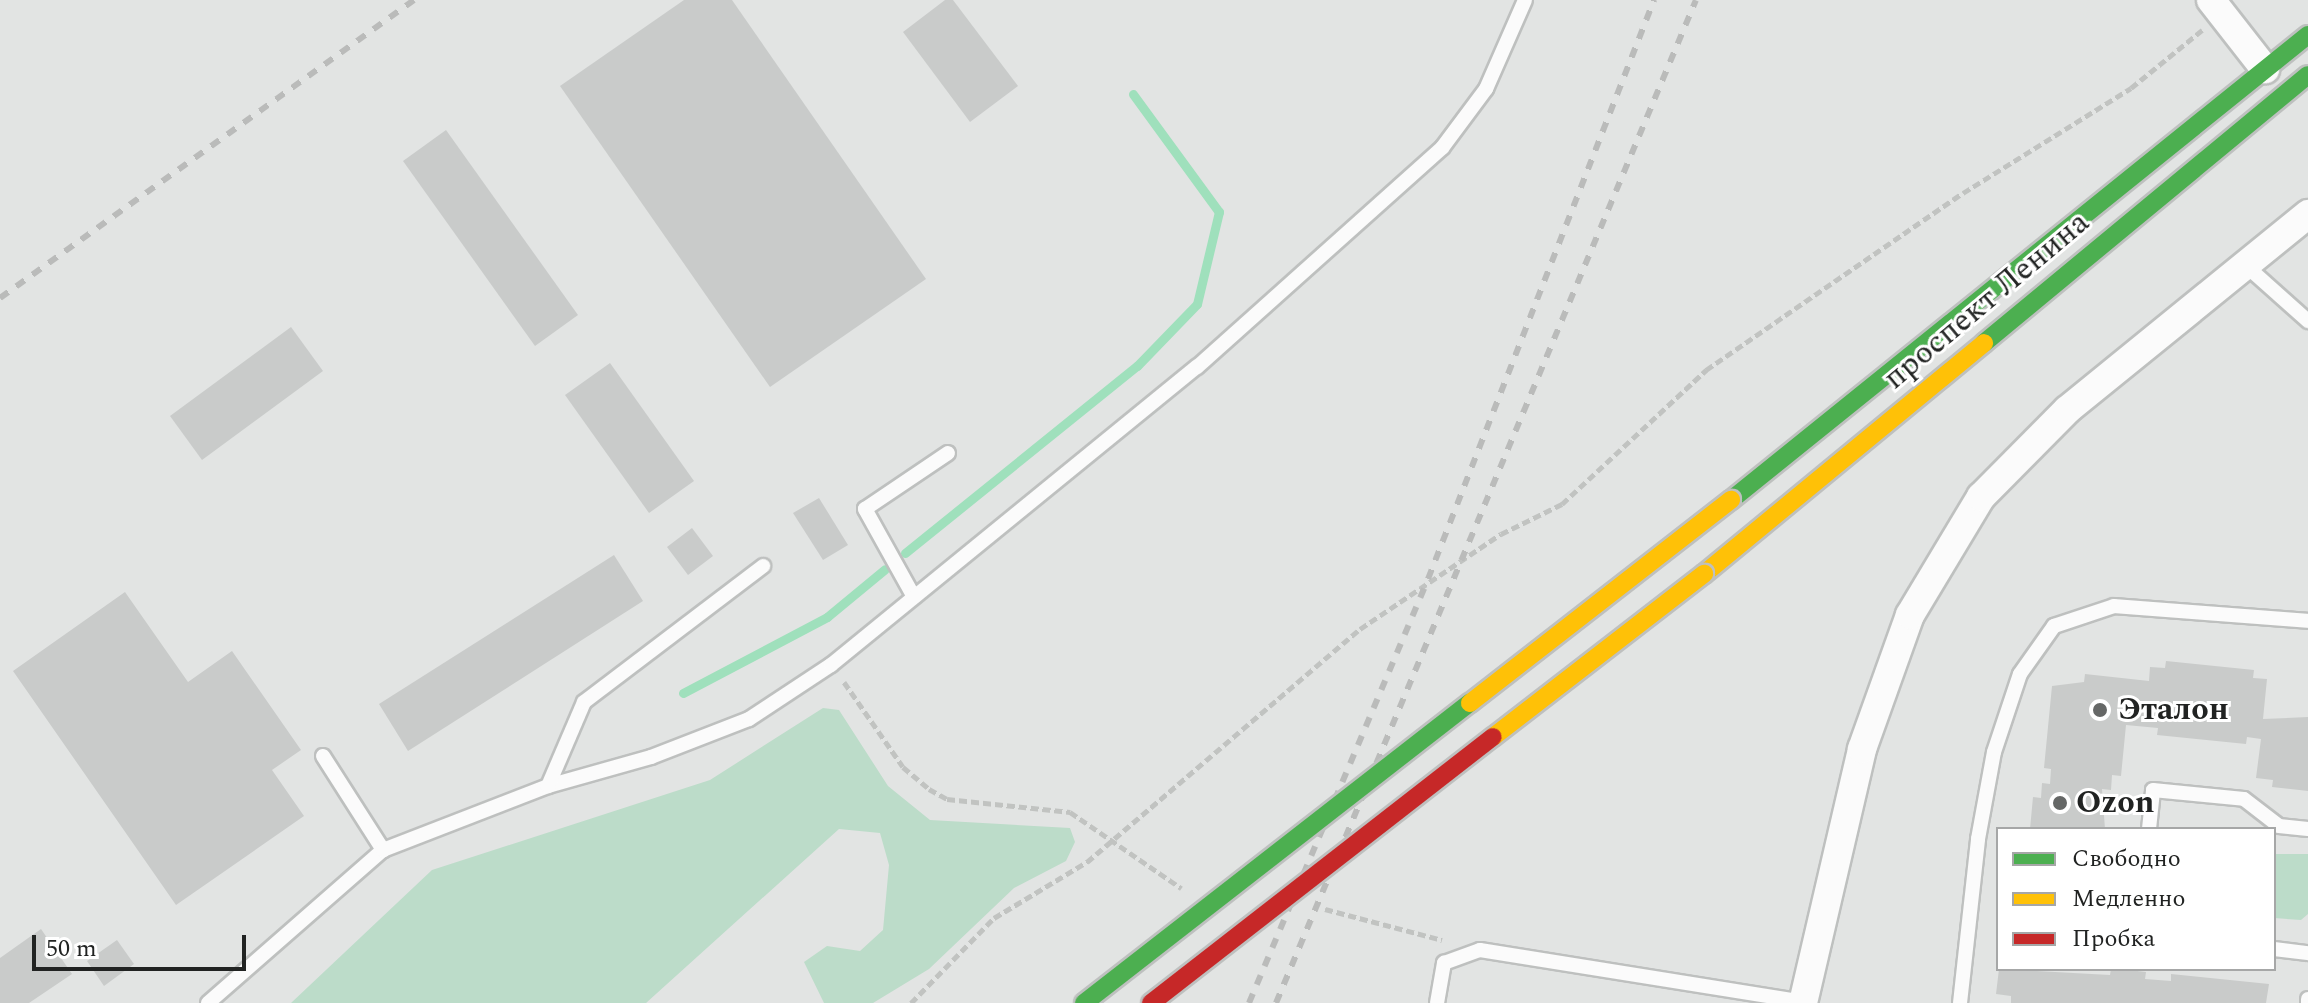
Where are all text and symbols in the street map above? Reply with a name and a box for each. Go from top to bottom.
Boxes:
street label: проспект Ленина [1876,204,2098,398]
place label: Эталон [2118,691,2229,729]
marker: Эталон [2089,699,2111,721]
place label: Ozon [2076,784,2154,822]
marker: Ozon [2051,794,2069,812]
legend [1996,827,2276,971]
text: Свободно [2072,841,2181,877]
text: Медленно [2072,881,2185,917]
scale bar [36,919,250,969]
text: Пробка [2072,921,2155,957]
text: 50 m [46,931,97,967]

